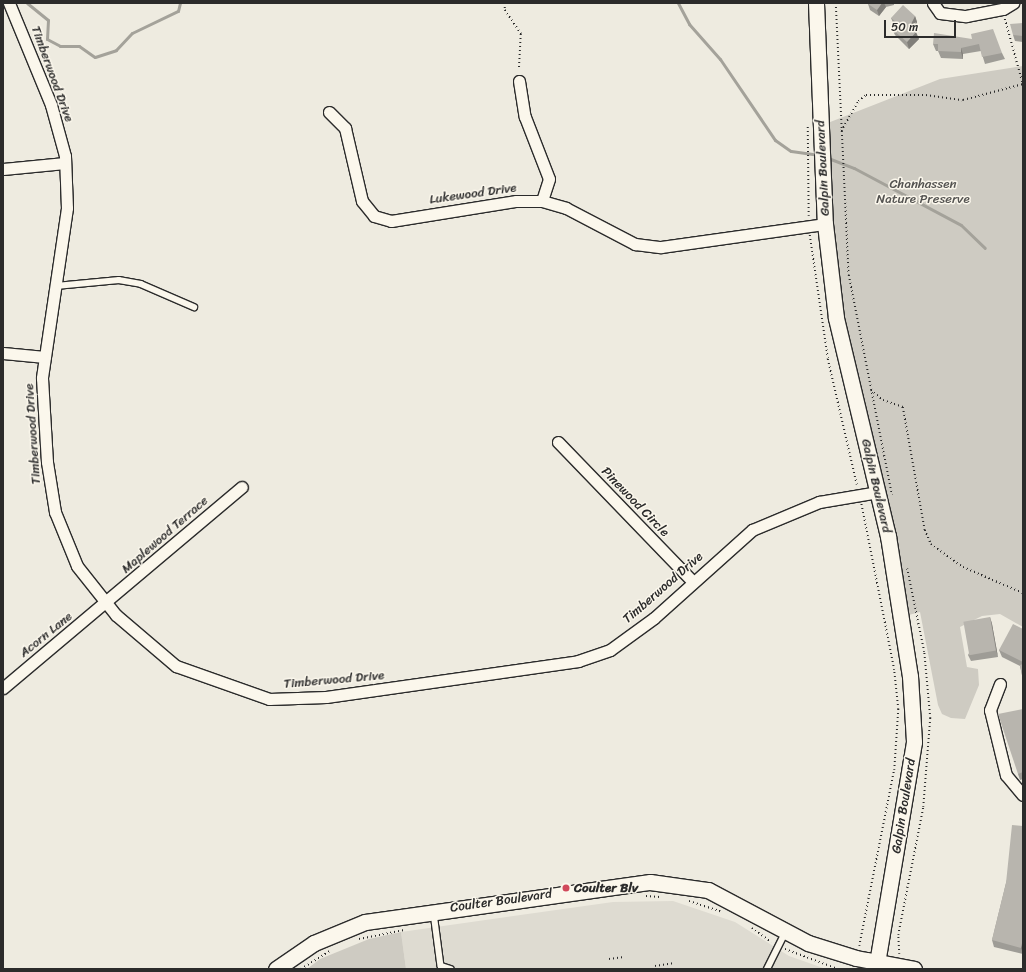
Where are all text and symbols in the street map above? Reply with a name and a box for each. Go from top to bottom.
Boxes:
scale bar [886,12,958,38]
text: 50 m [891,16,918,38]
street label: Timberwood Drive [27,24,77,124]
street label: Galpin Boulevard [813,120,833,216]
park label: Chanhassen Nature Preserve [876,177,970,208]
street label: Lukewood Drive [428,180,518,208]
street label: Timberwood Drive [22,383,44,485]
street label: Galpin Boulevard [858,438,894,534]
street label: Pinewood Circle [598,464,672,540]
street label: Maplewood Terrace [119,493,211,577]
street label: Timberwood Drive [620,549,706,627]
street label: Acorn Lane [16,609,76,661]
street label: Timberwood Drive [283,668,385,692]
street label: Galpin Boulevard [889,758,919,854]
place label: Coulter Blv [574,880,638,896]
marker: Coulter Blv [561,883,571,893]
street label: Coulter Boulevard [449,886,553,916]

